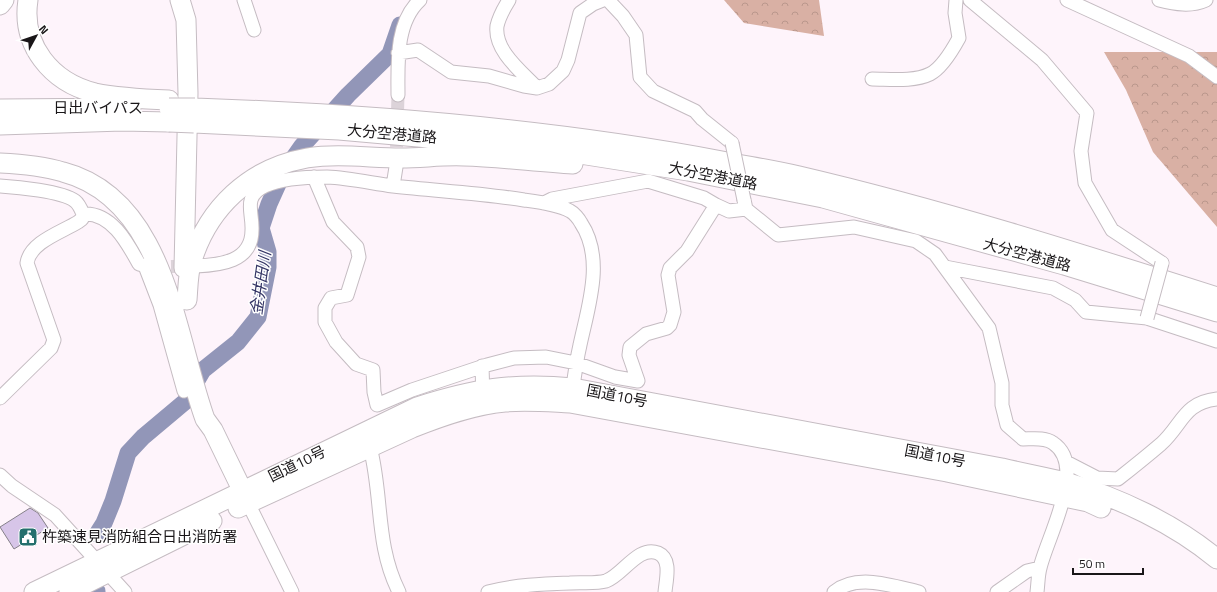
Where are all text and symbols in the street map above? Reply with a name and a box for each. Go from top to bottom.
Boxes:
north arrow [16,16,56,56]
text: N [35,22,52,38]
street label: 日出バイパス [53,96,143,119]
street label: 大分空港道路 [346,118,438,149]
street label: 大分空港道路 [667,156,759,195]
street label: 大分空港道路 [981,232,1074,277]
water label: 金井田川 [244,248,277,316]
street label: 国道10号 [585,378,650,413]
street label: 国道10号 [903,438,968,473]
street label: 国道10号 [264,440,330,487]
place label: 杵築速見消防組合日出消防署 [42,525,237,548]
public building icon: 杵築速見消防組合日出消防署 [17,526,39,548]
scale bar [1073,550,1143,576]
text: 50 m [1079,554,1105,573]

